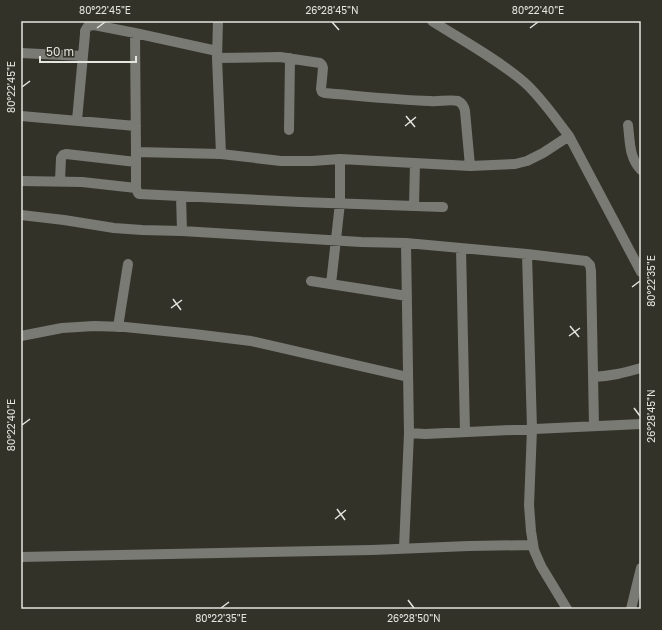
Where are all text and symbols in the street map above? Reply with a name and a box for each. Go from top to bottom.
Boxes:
text: 80°22'45"E [79,4,131,16]
text: 26°28'45"N [305,4,359,16]
text: 80°22'40"E [512,4,564,16]
scale bar [40,38,136,64]
text: 50 m [46,44,74,59]
text: 80°22'45"E [5,61,17,113]
text: 80°22'35"E [645,255,657,307]
text: 26°28'45"N [645,389,657,443]
text: 80°22'40"E [5,399,17,451]
text: 80°22'35"E [195,612,247,624]
text: 26°28'50"N [387,612,441,624]

